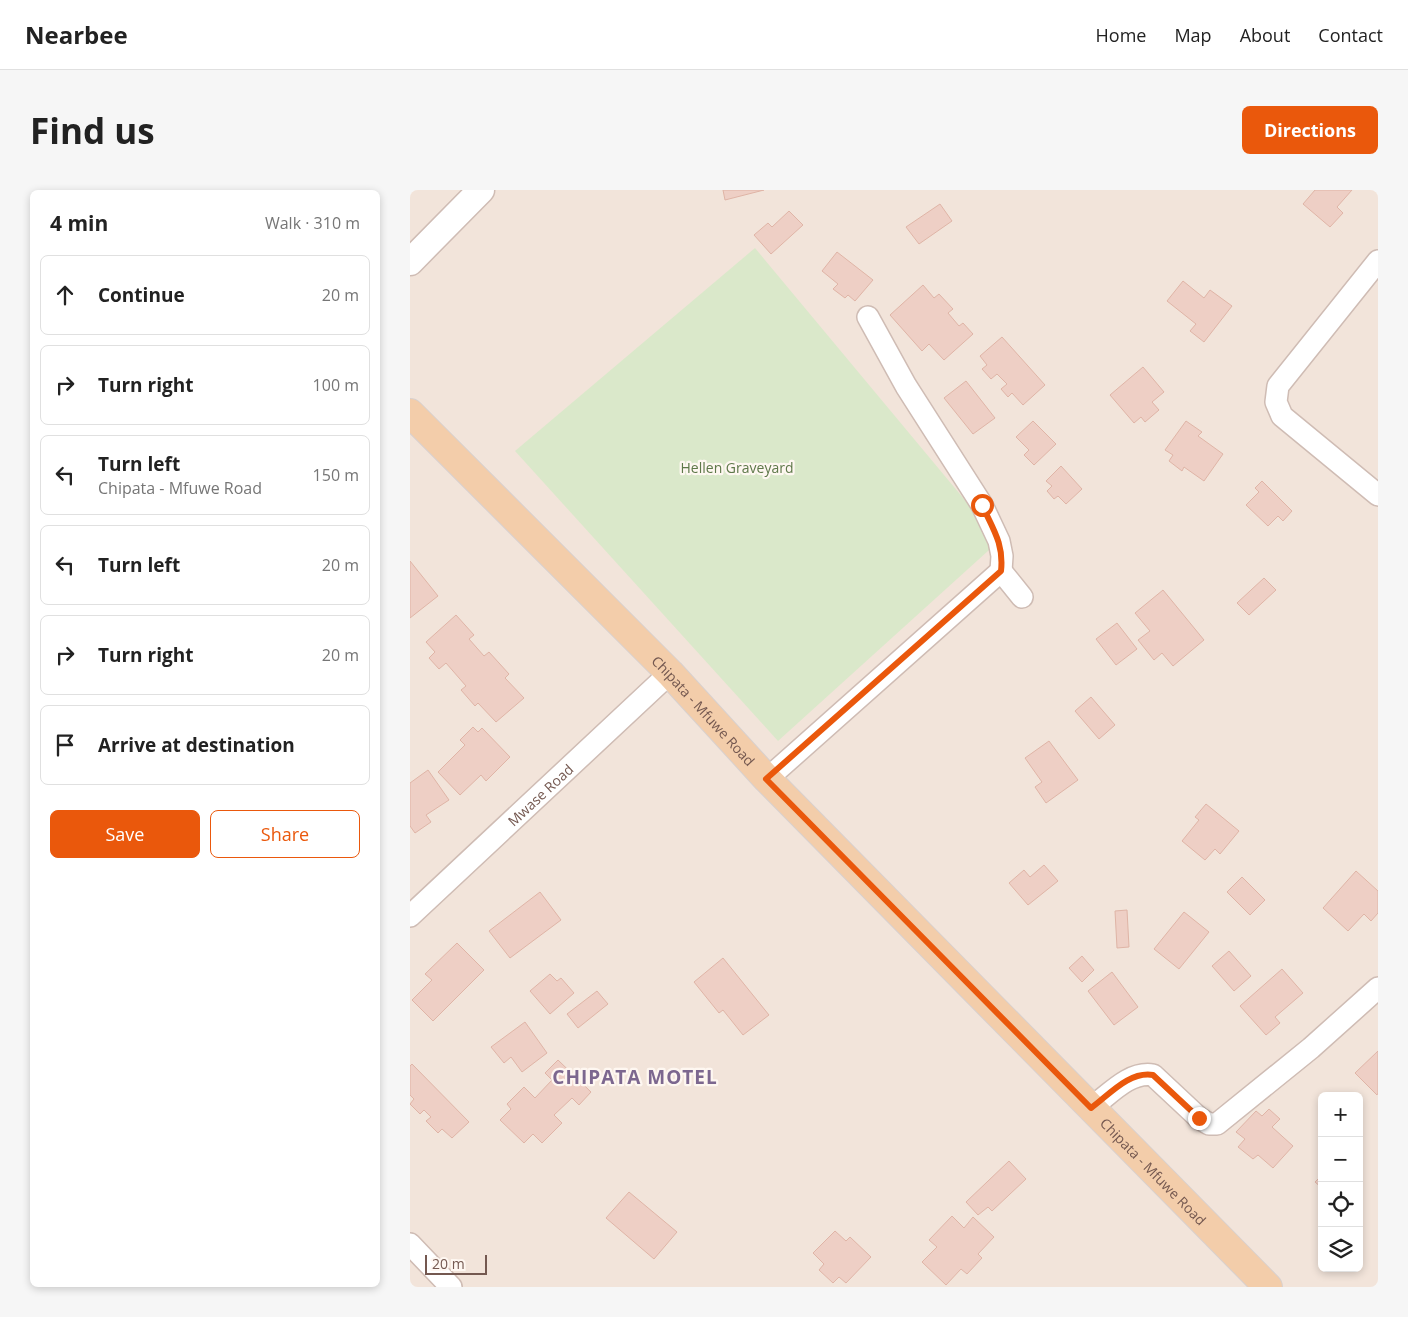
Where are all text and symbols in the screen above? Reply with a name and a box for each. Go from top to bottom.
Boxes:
text: Nearbee [25,18,128,51]
text: Home [1096,23,1146,47]
text: Map [1174,23,1212,47]
text: About [1240,23,1290,47]
text: Contact [1318,23,1383,47]
button: Directions [1242,106,1378,154]
text: Find us [30,107,155,154]
text: 4 min [50,209,108,237]
text: Walk · 310 m [265,212,360,234]
icon: ahead [51,281,79,309]
text: Continue [98,282,185,308]
text: 20 m [322,284,359,306]
icon: right [51,371,79,399]
text: Turn right [98,372,193,398]
text: 100 m [313,374,359,396]
text: Turn left [98,451,180,477]
park label: Hellen Graveyard [681,458,793,477]
icon: left [51,461,79,489]
text: 150 m [313,464,359,486]
text: Chipata - Mfuwe Road [98,477,262,499]
route start [971,494,994,517]
icon: left [51,551,79,579]
text: Turn left [98,552,180,578]
text: 20 m [322,554,359,576]
icon: right [51,641,79,669]
text: Turn right [98,642,193,668]
text: 20 m [322,644,359,666]
street label: Chipata - Mfuwe Road [648,651,759,769]
icon: arrive [51,731,79,759]
text: Arrive at destination [98,732,295,758]
street label: Mwase Road [503,759,577,830]
button: Save [50,810,200,858]
button: Share [210,810,360,858]
district label: CHIPATA MOTEL [552,1064,718,1090]
map controls [1318,1092,1363,1272]
button: + [1318,1092,1363,1137]
route end [1188,1107,1211,1130]
street label: Chipata - Mfuwe Road [1096,1113,1211,1229]
button: − [1318,1137,1363,1182]
button: locate [1318,1182,1363,1227]
button: layers [1318,1227,1363,1272]
scale bar [425,1252,488,1275]
text: 20 m [432,1254,465,1273]

